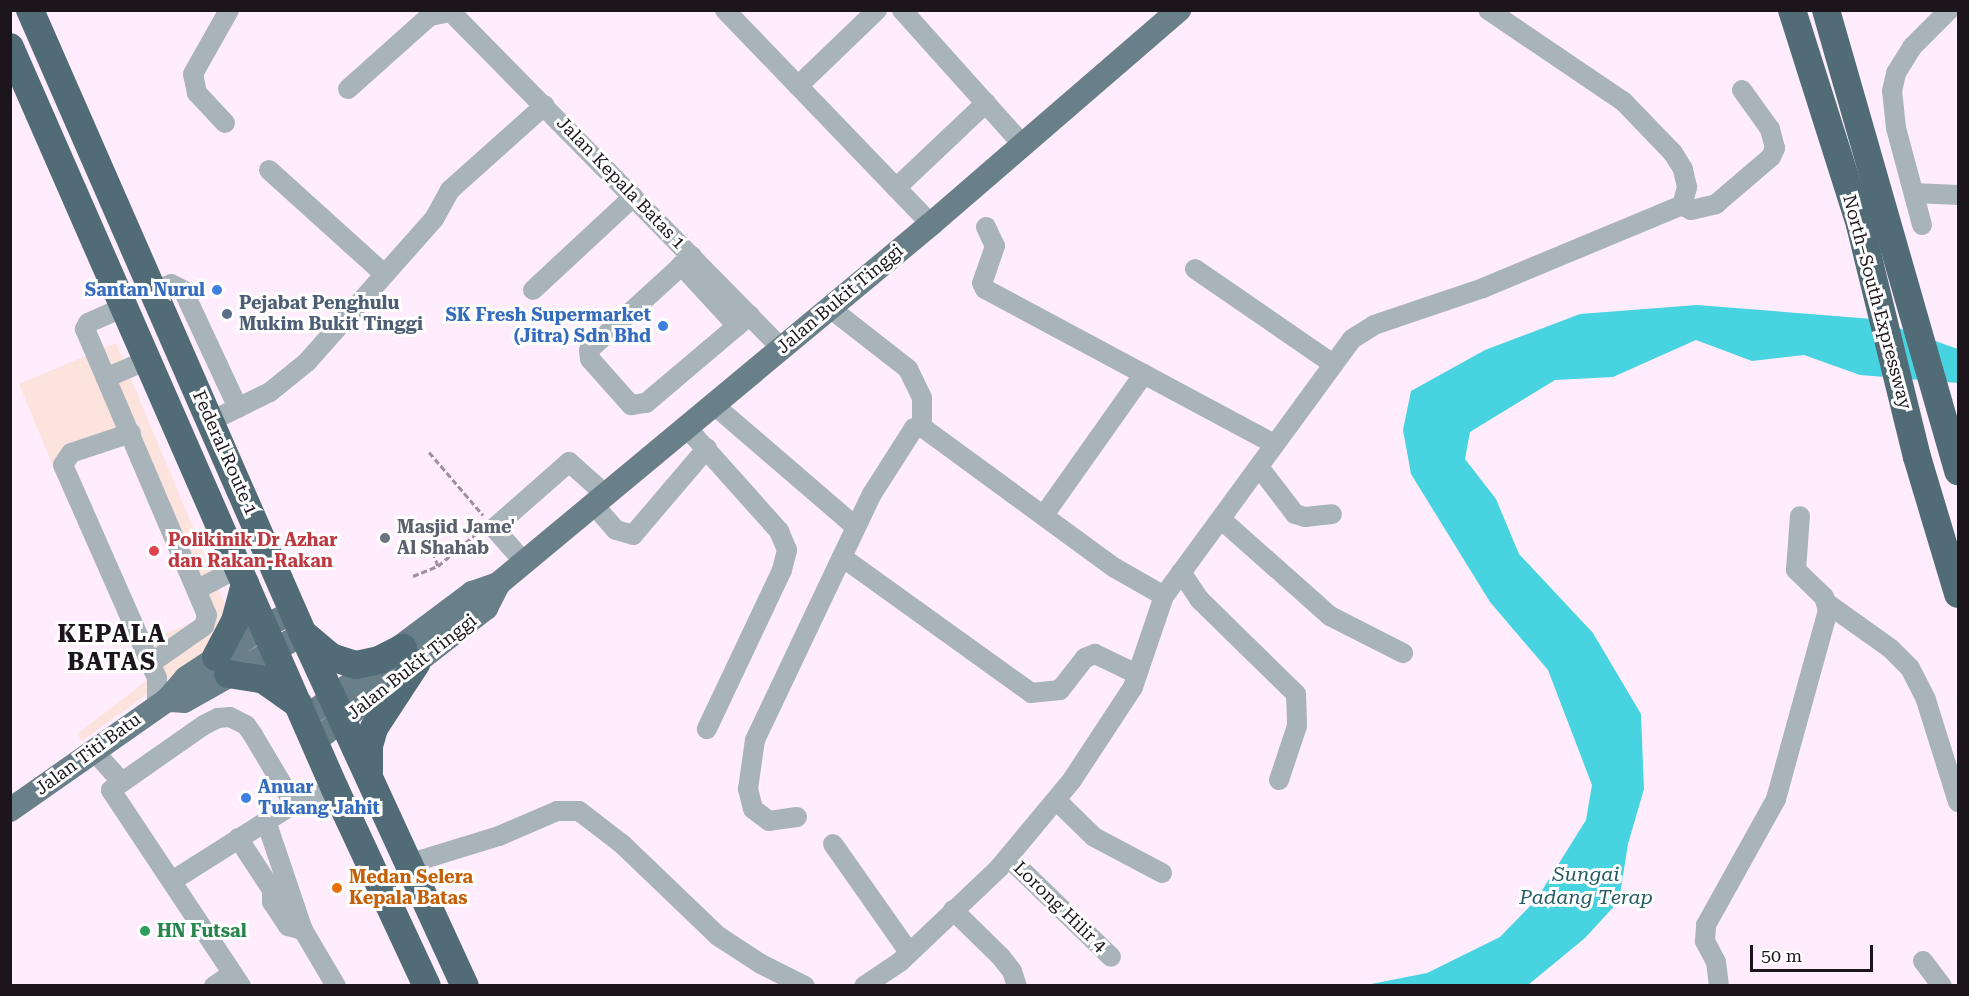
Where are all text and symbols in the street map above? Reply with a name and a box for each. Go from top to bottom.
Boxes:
street label: Jalan Kepala Batas 1 [552,112,690,254]
street label: North–South Expressway [1838,192,1916,412]
street label: Jalan Bukit Tinggi [772,240,908,358]
place label: Santan Nurul [85,279,205,301]
marker: Santan Nurul [210,283,224,297]
place label: Pejabat Penghulu Mukim Bukit Tinggi [239,293,423,336]
place label: SK Fresh Supermarket (Jitra) Sdn Bhd [446,305,651,348]
marker: Pejabat Penghulu Mukim Bukit Tinggi [220,307,234,321]
marker: SK Fresh Supermarket (Jitra) Sdn Bhd [656,319,670,333]
street label: Federal Route 1 [188,387,262,519]
place label: Masjid Jame' Al Shahab [397,517,515,560]
place label: Polikinik Dr Azhar dan Rakan-Rakan [168,530,337,572]
marker: Masjid Jame' Al Shahab [378,531,392,545]
marker: Polikinik Dr Azhar dan Rakan-Rakan [145,542,163,560]
street label: Jalan Bukit Tinggi [343,610,481,724]
district label: KEPALA BATAS [57,621,167,677]
street label: Jalan Titi Batu [31,708,145,800]
place label: Anuar Tukang Jahit [258,777,380,820]
marker: Anuar Tukang Jahit [239,791,253,805]
street label: Lorong Hilir 4 [1009,857,1111,957]
water label: Sungai Padang Terap [1519,862,1653,909]
place label: Medan Selera Kepala Batas [349,867,473,910]
marker: Medan Selera Kepala Batas [330,881,344,895]
place label: HN Futsal [157,920,247,942]
marker: HN Futsal [138,924,152,938]
scale bar [1753,933,1876,971]
text: 50 m [1761,945,1802,966]

